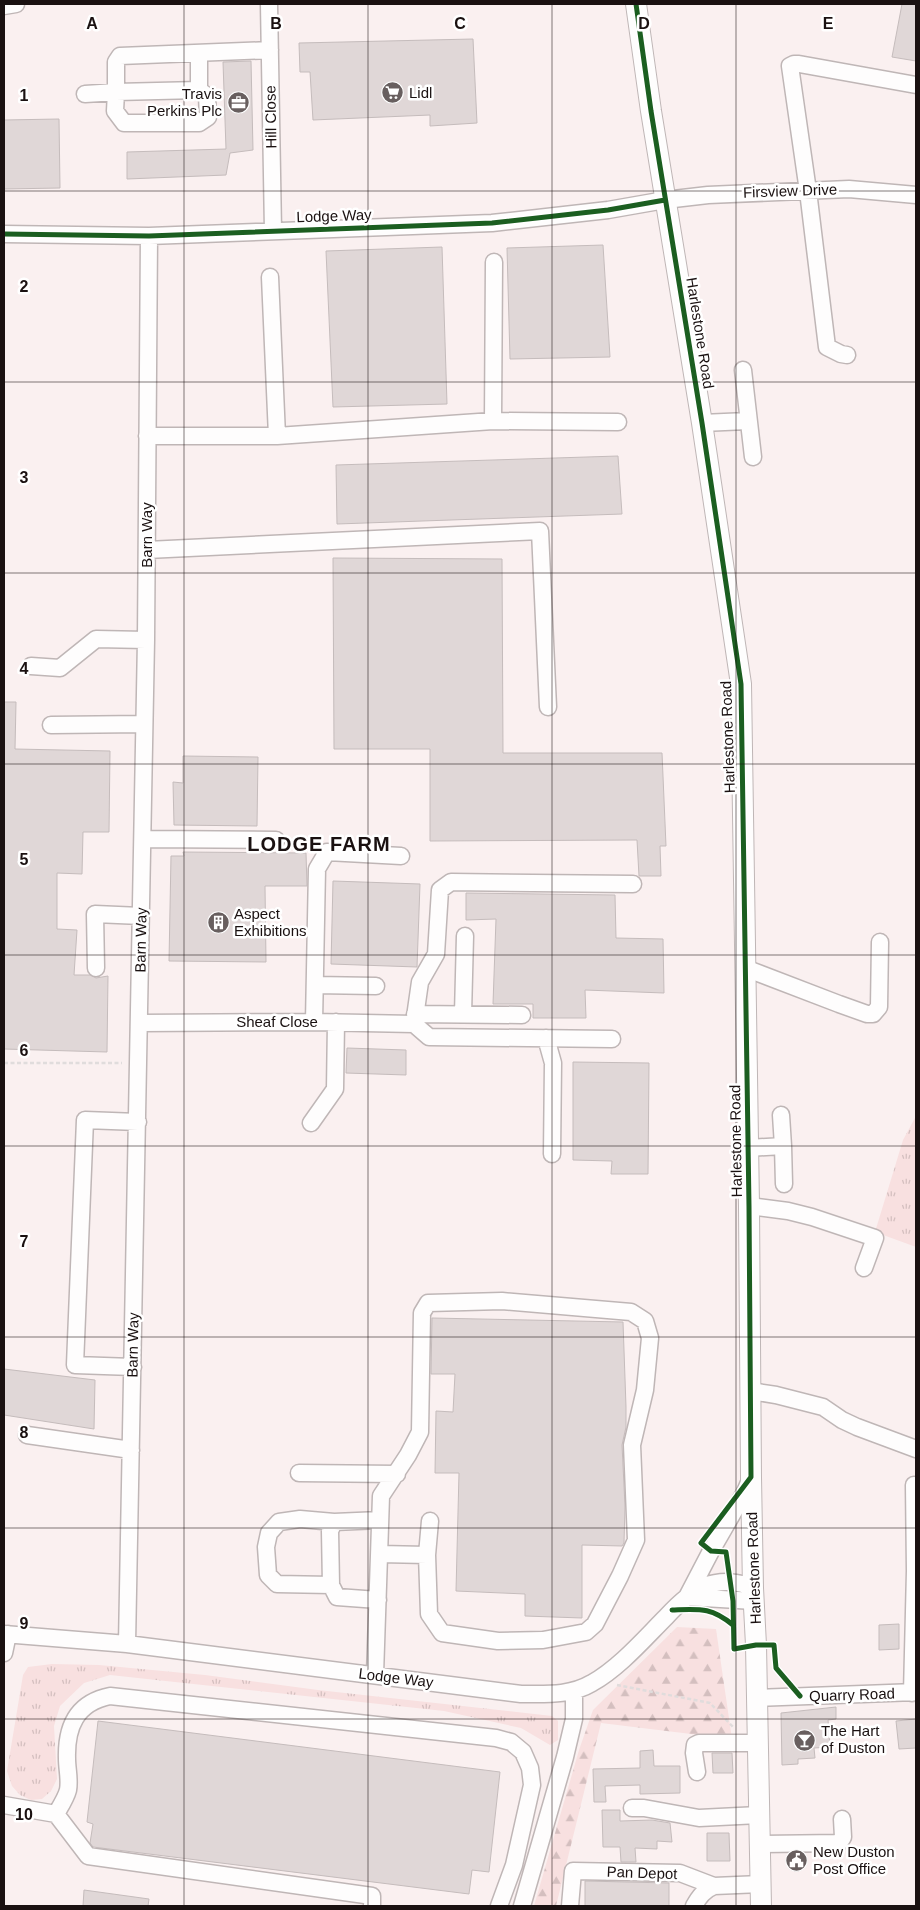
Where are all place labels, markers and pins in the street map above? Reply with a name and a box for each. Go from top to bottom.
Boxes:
supermarket icon: Lidl [381,81,405,105]
place label: Lidl [409,84,432,101]
place label: Travis Perkins Plc [147,85,222,119]
office icon: Travis Perkins Plc [226,91,250,115]
place label: Aspect Exhibitions [234,905,307,939]
building icon: Aspect Exhibitions [206,911,230,935]
place label: The Hart of Duston [821,1722,885,1756]
bar icon: The Hart of Duston [793,1728,817,1752]
place label: New Duston Post Office [813,1843,895,1877]
public building icon: New Duston Post Office [785,1849,809,1873]

